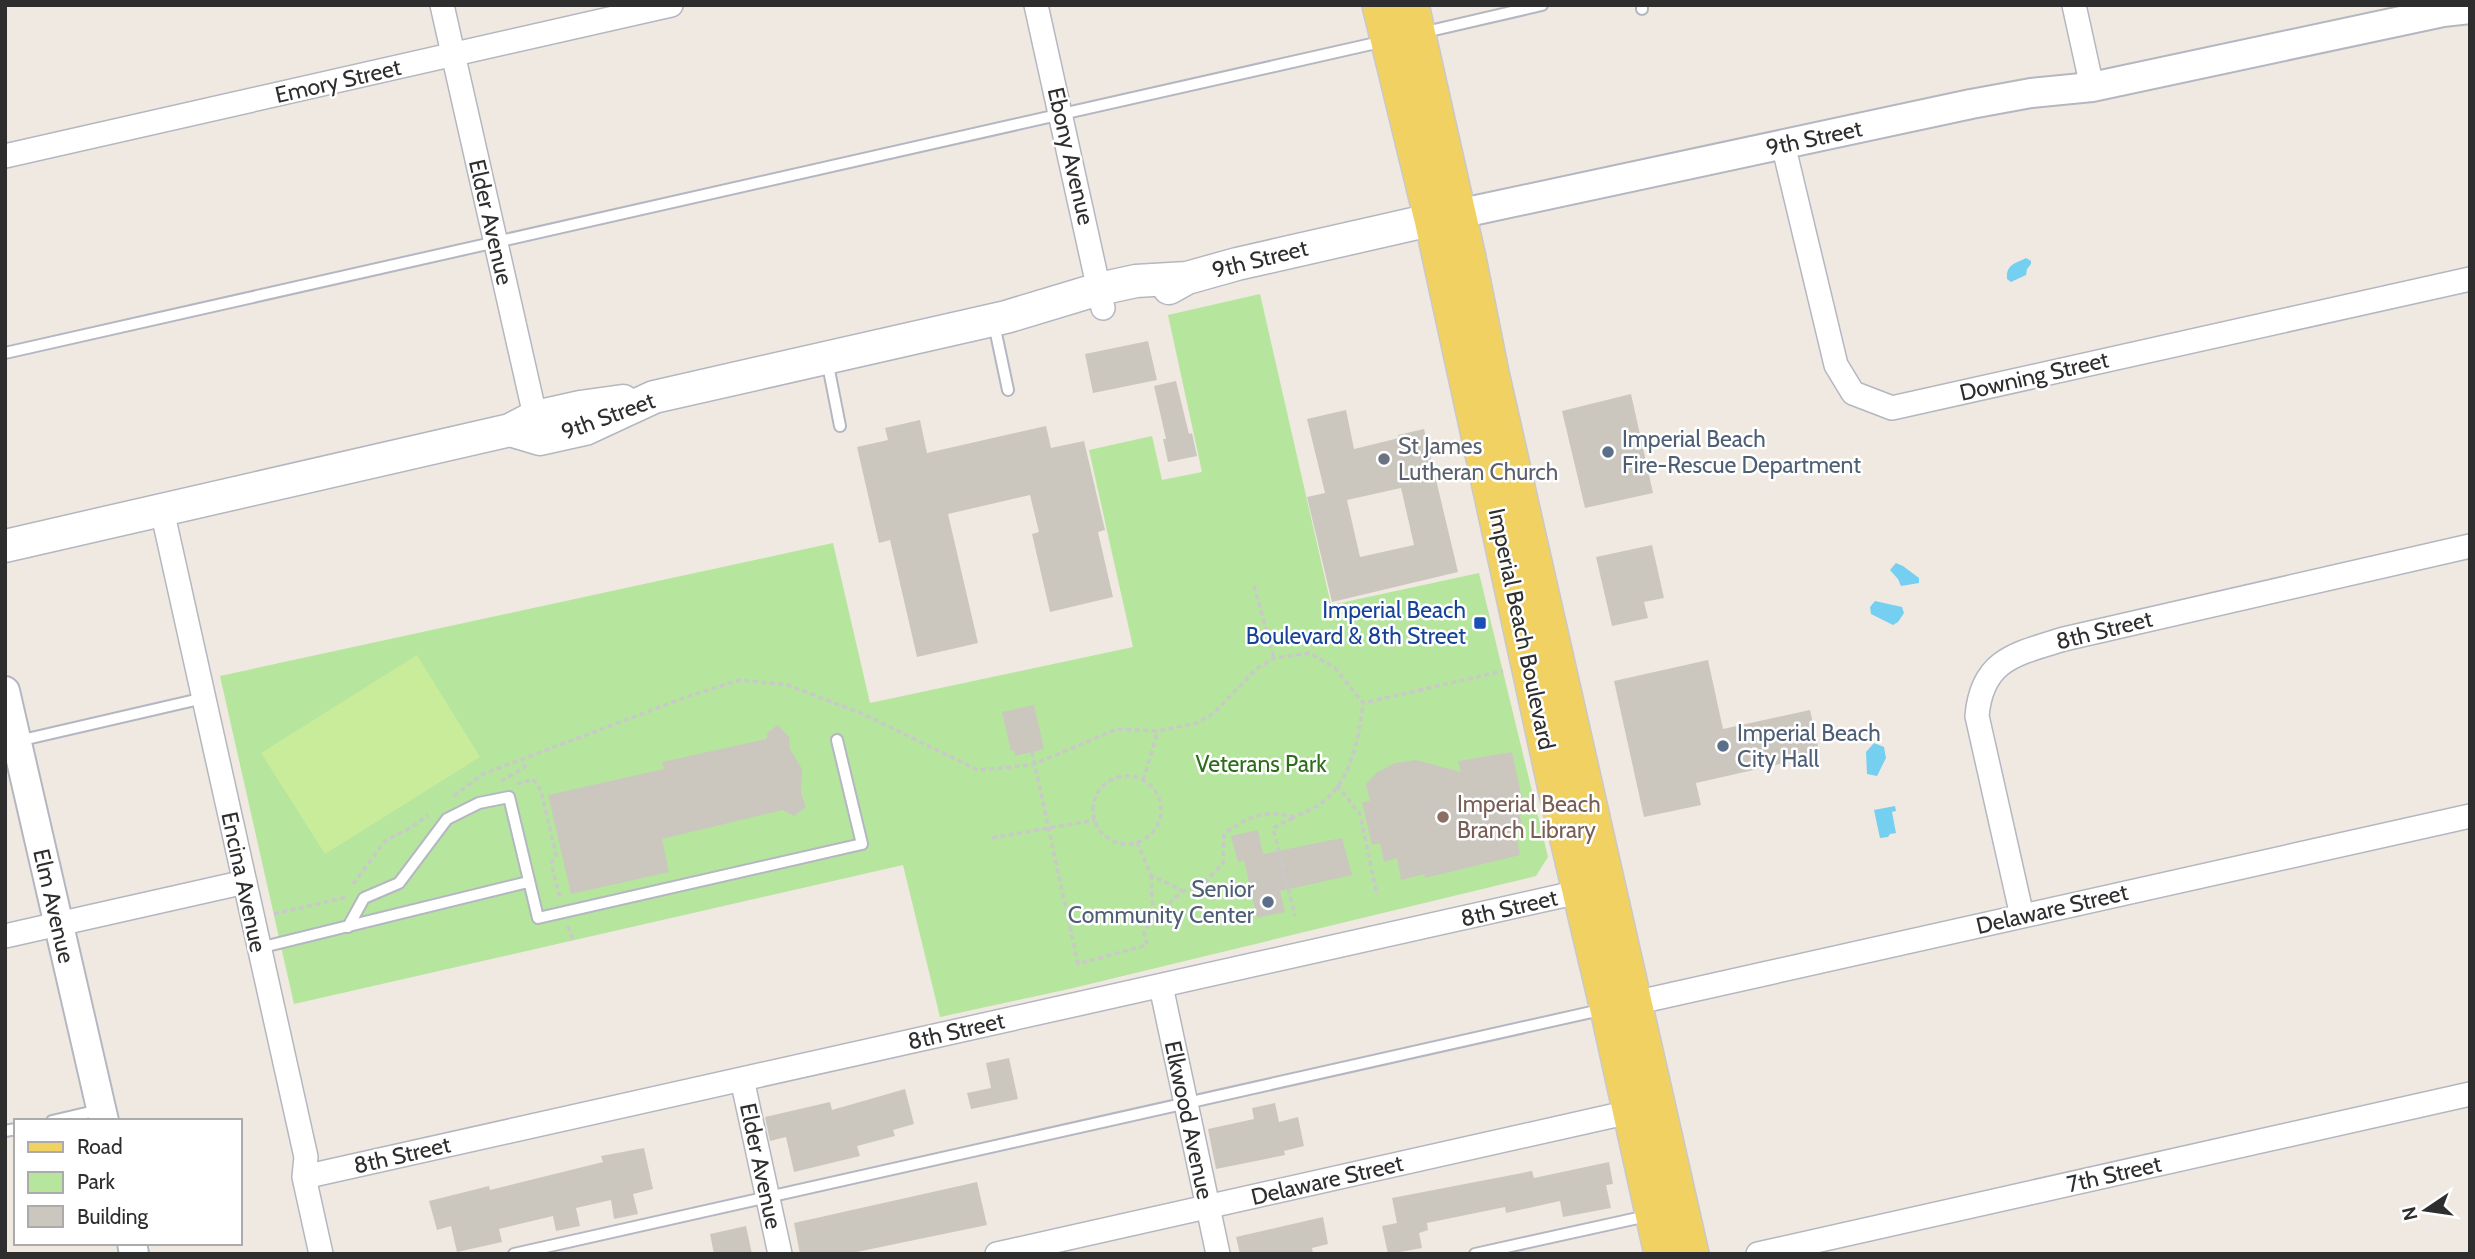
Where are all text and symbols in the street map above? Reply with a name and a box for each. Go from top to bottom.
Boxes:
street label: Emory Street [272,53,404,109]
street label: Ebony Avenue [1042,84,1100,228]
street label: 9th Street [1763,114,1865,162]
street label: Elder Avenue [463,156,519,288]
street label: 9th Street [1209,234,1311,284]
street label: Downing Street [1957,345,2112,407]
street label: 9th Street [557,386,659,446]
place label: Imperial Beach Fire-Rescue Department [1622,425,1861,479]
place label: St James Lutheran Church [1398,432,1558,486]
marker: Imperial Beach Fire-Rescue Department [1600,444,1616,460]
marker: St James Lutheran Church [1376,451,1392,467]
street label: Imperial Beach Boulevard [1483,506,1561,752]
place label: Imperial Beach Boulevard & 8th Street [1246,596,1466,650]
street label: 8th Street [2053,604,2155,655]
marker: Imperial Beach Boulevard & 8th Street [1472,615,1488,631]
place label: Imperial Beach City Hall [1737,719,1881,773]
marker: Imperial Beach City Hall [1715,738,1731,754]
park label: Veterans Park [1195,750,1327,778]
place label: Imperial Beach Branch Library [1457,790,1601,844]
street label: Encina Avenue [215,809,273,955]
marker: Imperial Beach Branch Library [1435,809,1451,825]
street label: Elm Avenue [27,846,81,966]
place label: Senior Community Center [1068,875,1255,929]
street label: Delaware Street [1973,878,2131,940]
street label: 8th Street [1458,883,1560,933]
marker: Senior Community Center [1260,894,1276,910]
street label: 8th Street [905,1006,1007,1056]
street label: Elkwood Avenue [1159,1038,1219,1202]
street label: Elder Avenue [734,1100,788,1232]
legend [14,1119,242,1245]
street label: 8th Street [351,1130,453,1180]
text: Road [77,1134,123,1159]
street label: Delaware Street [1248,1149,1406,1211]
street label: 7th Street [2064,1149,2164,1198]
text: Park [77,1169,115,1194]
north arrow [2391,1175,2461,1245]
text: Building [77,1204,149,1229]
text: N [2397,1205,2423,1223]

